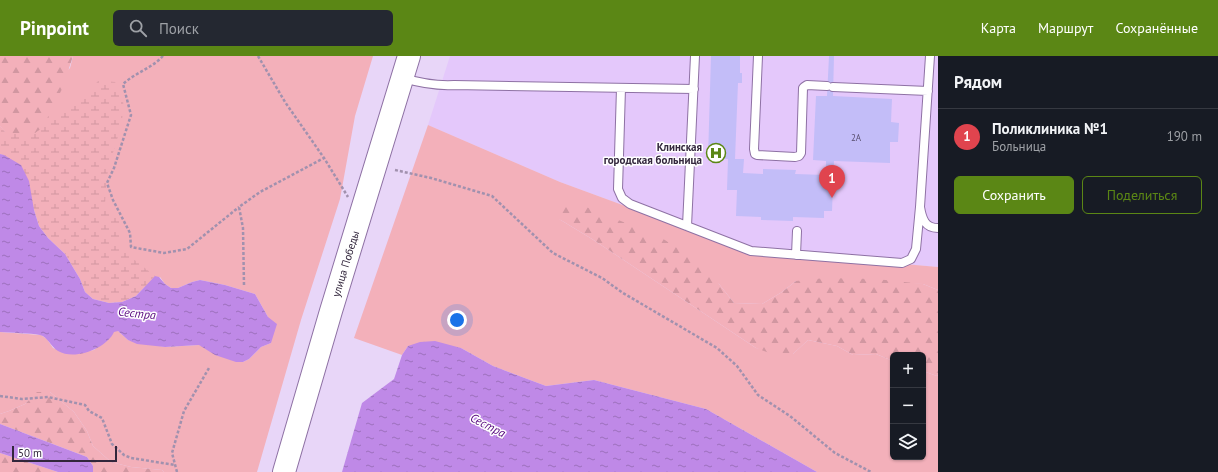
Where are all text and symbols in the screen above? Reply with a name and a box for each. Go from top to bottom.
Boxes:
search box [113,10,393,46]
text: Pinpoint [20,16,89,40]
icon: search [127,17,149,39]
text: Поиск [159,19,199,38]
text: Карта [981,19,1016,37]
text: Маршрут [1038,19,1093,37]
text: Сохранённые [1115,19,1198,37]
text: Рядом [954,71,1002,93]
text: Поликлиника №1 [992,119,1108,138]
text: 1 [963,128,971,145]
text: 190 m [1167,128,1202,145]
house number: 2А [851,132,862,143]
text: Больница [992,138,1046,155]
place label: Клинская городская больница [604,140,702,167]
hospital icon: Клинская городская больница [705,142,727,164]
pin: 1 [819,165,845,198]
button: Сохранить [954,176,1074,214]
button: Поделиться [1082,176,1202,214]
street label: улица Победы [329,229,362,299]
water label: Сестра [117,304,157,322]
your location [447,310,467,330]
map controls [890,352,926,460]
button: + [890,352,926,388]
button: − [890,388,926,424]
water label: Сестра [468,410,508,440]
button: layers [890,424,926,460]
scale bar [12,444,117,463]
text: 50 m [18,446,42,460]

